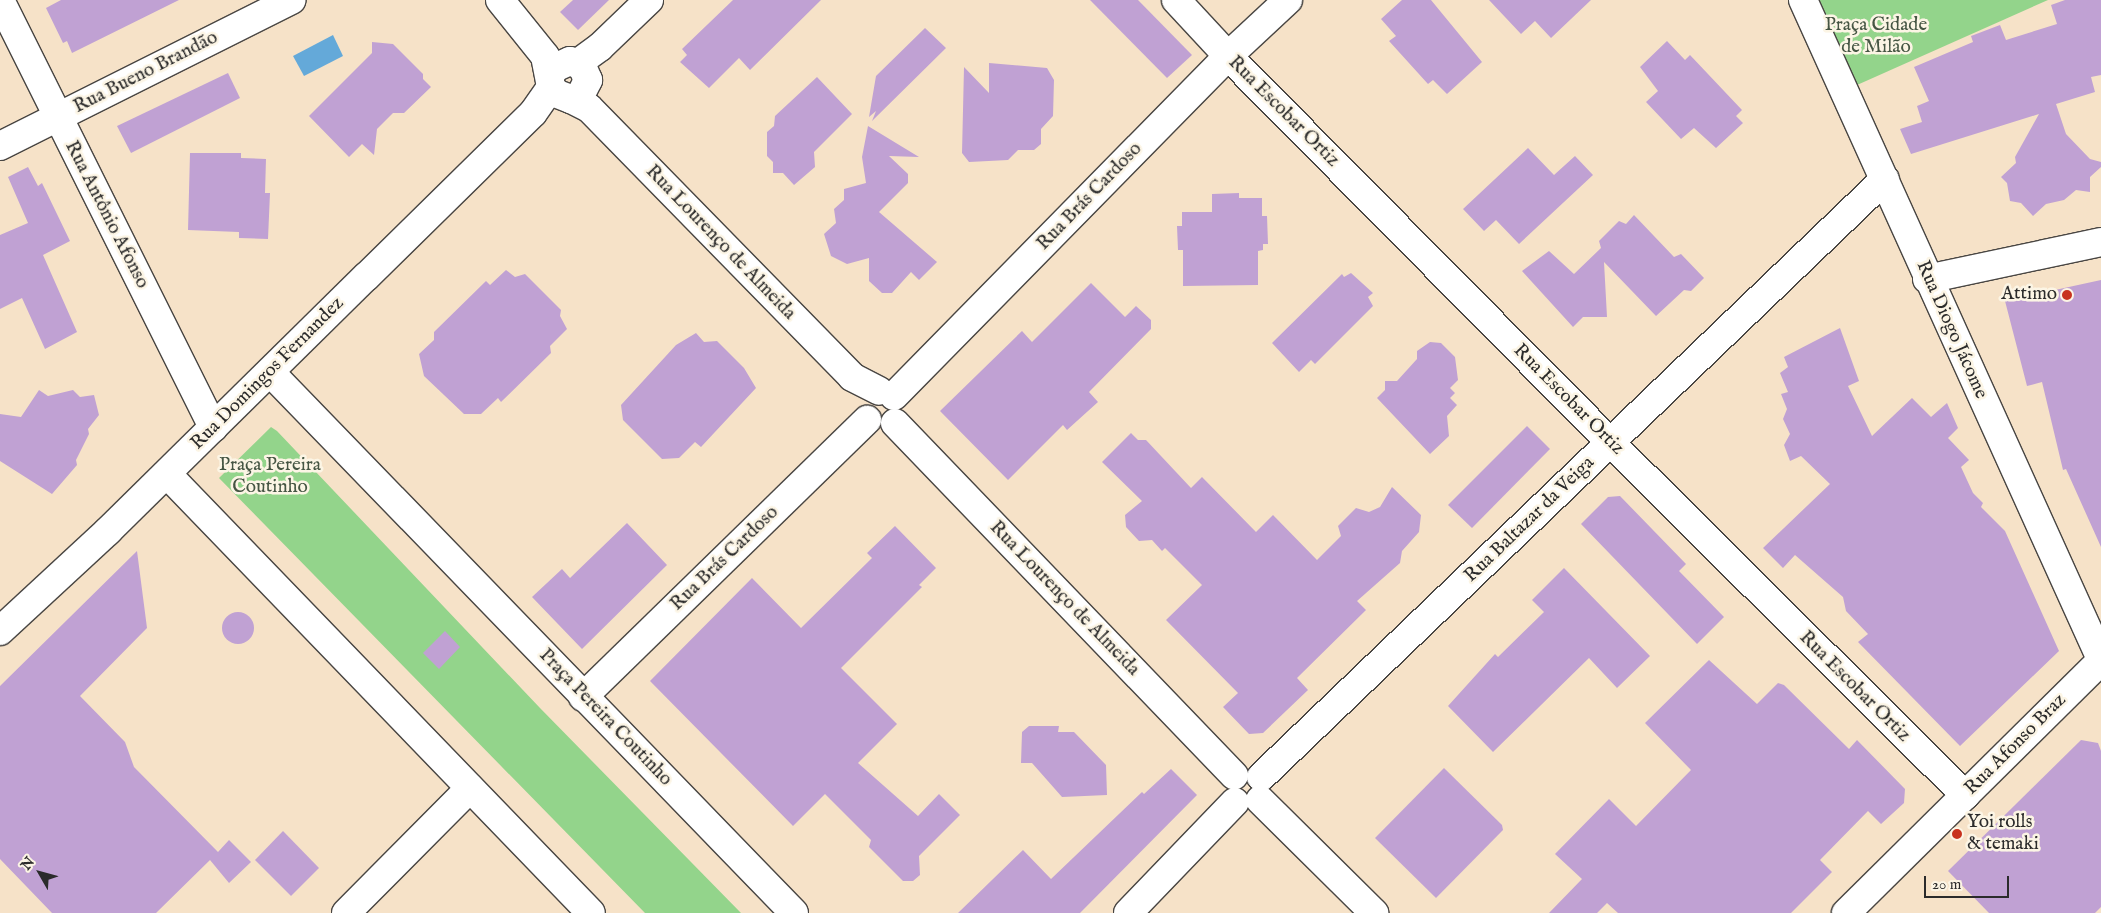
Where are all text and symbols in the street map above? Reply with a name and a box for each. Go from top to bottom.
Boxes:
park label: Praça Cidade de Milão [1825,15,1927,59]
street label: Rua Bueno Brandão [70,27,222,119]
street label: Rua Escobar Ortiz [1223,52,1343,172]
street label: Rua Antônio Afonso [59,137,153,293]
street label: Rua Brás Cardoso [1033,138,1147,256]
street label: Rua Lourenço de Almeida [640,161,800,325]
street label: Rua Diogo Jácome [1910,257,1992,403]
place label: Attimo [2001,284,2057,306]
marker: Attimo [2061,289,2073,301]
street label: Rua Domingos Fernandez [187,293,349,455]
street label: Rua Escobar Ortiz [1508,340,1628,460]
street label: Rua Baltazar da Veiga [1460,452,1600,588]
park label: Praça Pereira Coutinho [219,455,321,499]
street label: Rua Brás Cardoso [666,502,784,616]
street label: Rua Lourenço de Almeida [984,517,1144,681]
street label: Rua Escobar Ortiz [1794,627,1914,747]
street label: Praça Pereira Coutinho [534,645,676,791]
street label: Rua Afonso Braz [1961,690,2071,800]
place label: Yoi rolls & temaki [1967,812,2039,856]
marker: Yoi rolls & temaki [1951,828,1963,840]
north arrow [15,848,65,898]
text: N [17,853,39,874]
scale bar [1926,866,2011,898]
text: 20 m [1932,875,1961,894]

